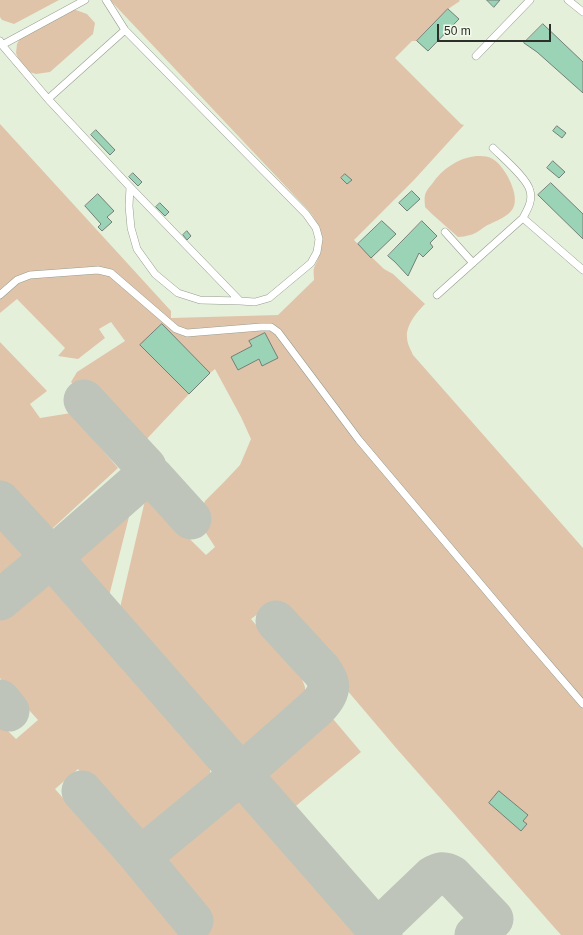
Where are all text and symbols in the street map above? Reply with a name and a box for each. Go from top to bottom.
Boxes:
scale bar [439,16,553,42]
text: 50 m [444,24,471,38]

